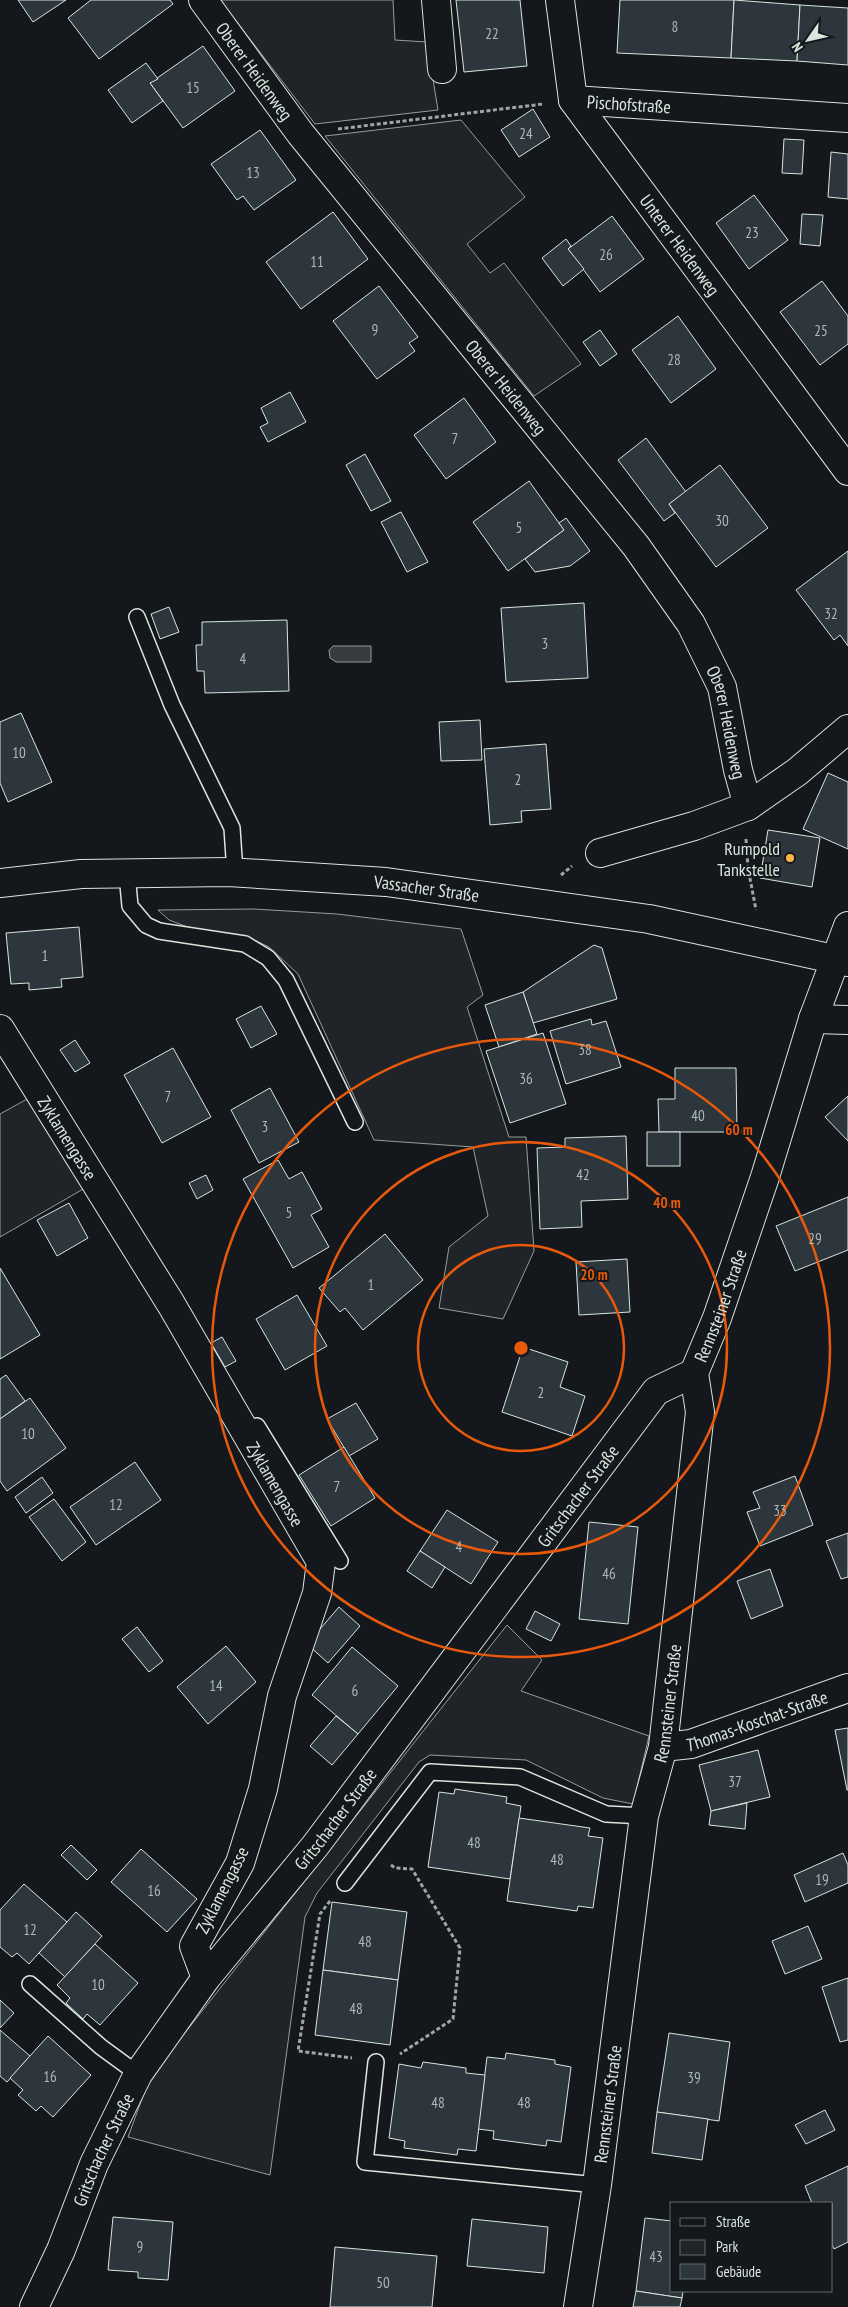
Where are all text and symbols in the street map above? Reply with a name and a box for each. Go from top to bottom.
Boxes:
north arrow [783,15,833,65]
street label: Oberer Heidenweg [211,17,298,125]
house number: 8 [672,17,678,36]
house number: 22 [485,24,499,43]
text: N [788,39,807,55]
house number: 15 [186,78,200,97]
street label: Pischofstraße [586,89,672,118]
house number: 24 [519,124,533,143]
house number: 13 [246,163,260,182]
street label: Unterer Heidenweg [635,190,725,300]
house number: 23 [745,223,759,242]
house number: 26 [599,245,613,264]
house number: 11 [310,252,324,271]
house number: 9 [372,320,378,339]
house number: 25 [814,321,828,340]
street label: Oberer Heidenweg [461,335,552,439]
house number: 28 [667,350,681,369]
house number: 7 [452,429,458,448]
house number: 30 [715,511,729,530]
house number: 5 [516,518,522,537]
house number: 32 [824,604,838,623]
house number: 3 [542,634,548,653]
house number: 4 [240,649,247,668]
street label: Oberer Heidenweg [702,662,751,782]
house number: 10 [12,743,26,762]
house number: 2 [515,770,521,789]
place label: Rumpold Tankstelle [717,837,780,881]
marker: Rumpold Tankstelle [784,852,796,864]
street label: Vassacher Straße [373,870,481,906]
house number: 1 [42,946,48,965]
house number: 38 [578,1040,592,1059]
house number: 36 [519,1069,533,1088]
house number: 7 [165,1087,171,1106]
street label: Zyklamengasse [33,1092,102,1184]
house number: 40 [691,1106,705,1125]
house number: 3 [262,1117,268,1136]
text: 60 m [725,1120,753,1139]
house number: 42 [576,1165,590,1184]
text: 40 m [653,1193,681,1212]
house number: 5 [286,1203,292,1222]
house number: 29 [808,1229,822,1248]
street label: Rennsteiner Straße [688,1246,751,1365]
text: 20 m [580,1265,608,1284]
house number: 1 [368,1275,374,1294]
centre of rings [512,1339,530,1357]
house number: 2 [538,1383,544,1402]
house number: 10 [21,1424,35,1443]
street label: Zyklamengasse [242,1437,309,1531]
street label: Gritschacher Straße [532,1440,623,1551]
house number: 7 [334,1477,340,1496]
house number: 12 [109,1495,123,1514]
house number: 33 [773,1501,787,1520]
house number: 4 [456,1537,463,1556]
house number: 46 [602,1564,616,1583]
street label: Rennsteiner Straße [648,1643,686,1765]
house number: 14 [209,1676,223,1695]
house number: 6 [352,1681,359,1700]
street label: Thomas-Koschat-Straße [685,1685,831,1756]
street label: Gritschacher Straße [289,1763,381,1874]
house number: 37 [728,1772,742,1791]
house number: 48 [467,1833,481,1852]
street label: Zyklamengasse [190,1843,254,1937]
house number: 48 [550,1850,564,1869]
house number: 19 [815,1870,829,1889]
house number: 16 [147,1881,161,1900]
house number: 12 [23,1920,37,1939]
house number: 48 [358,1932,372,1951]
house number: 10 [91,1975,105,1994]
house number: 48 [349,1999,363,2018]
street label: Rennsteiner Straße [588,2044,626,2164]
house number: 16 [43,2067,57,2086]
house number: 39 [687,2068,701,2087]
street label: Gritschacher Straße [67,2089,138,2209]
house number: 48 [431,2093,445,2112]
house number: 48 [517,2093,531,2112]
legend [670,2202,833,2292]
text: Straße [716,2212,750,2231]
house number: 9 [137,2237,143,2256]
text: Park [716,2237,738,2256]
house number: 43 [649,2247,663,2266]
text: Gebäude [716,2262,761,2281]
house number: 50 [376,2273,390,2292]

